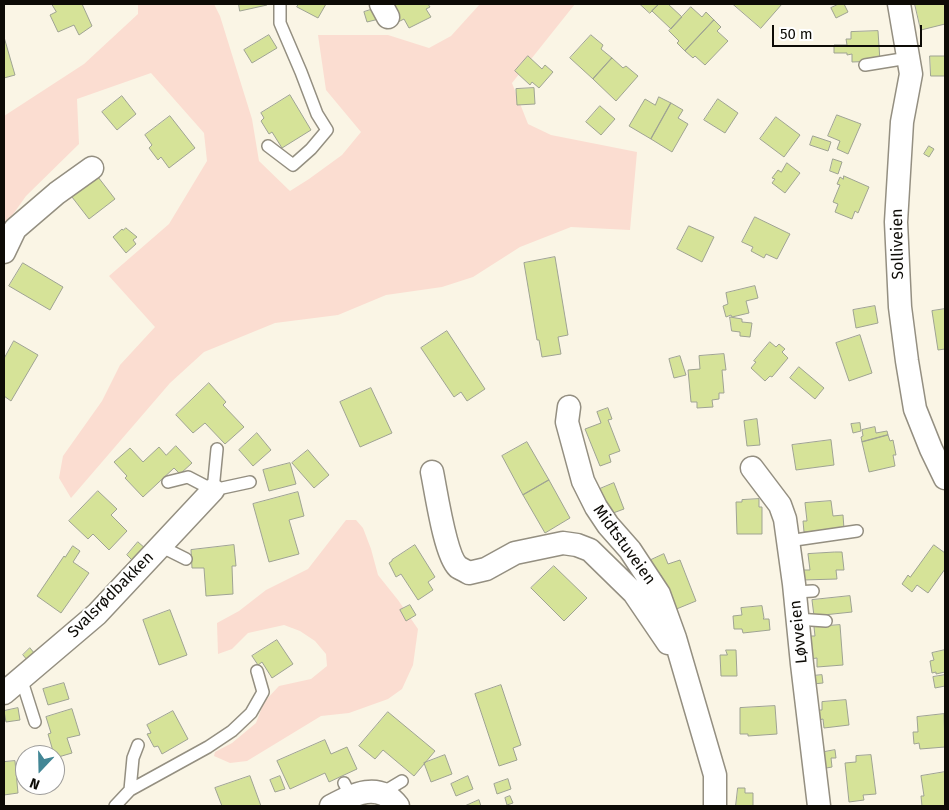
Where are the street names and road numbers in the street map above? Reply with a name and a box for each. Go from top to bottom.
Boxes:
street label: Solliveien [888,208,908,280]
street label: Midtstuveien [589,501,659,589]
street label: Svalsrødbakken [64,548,158,642]
street label: Løvveien [786,599,812,665]

